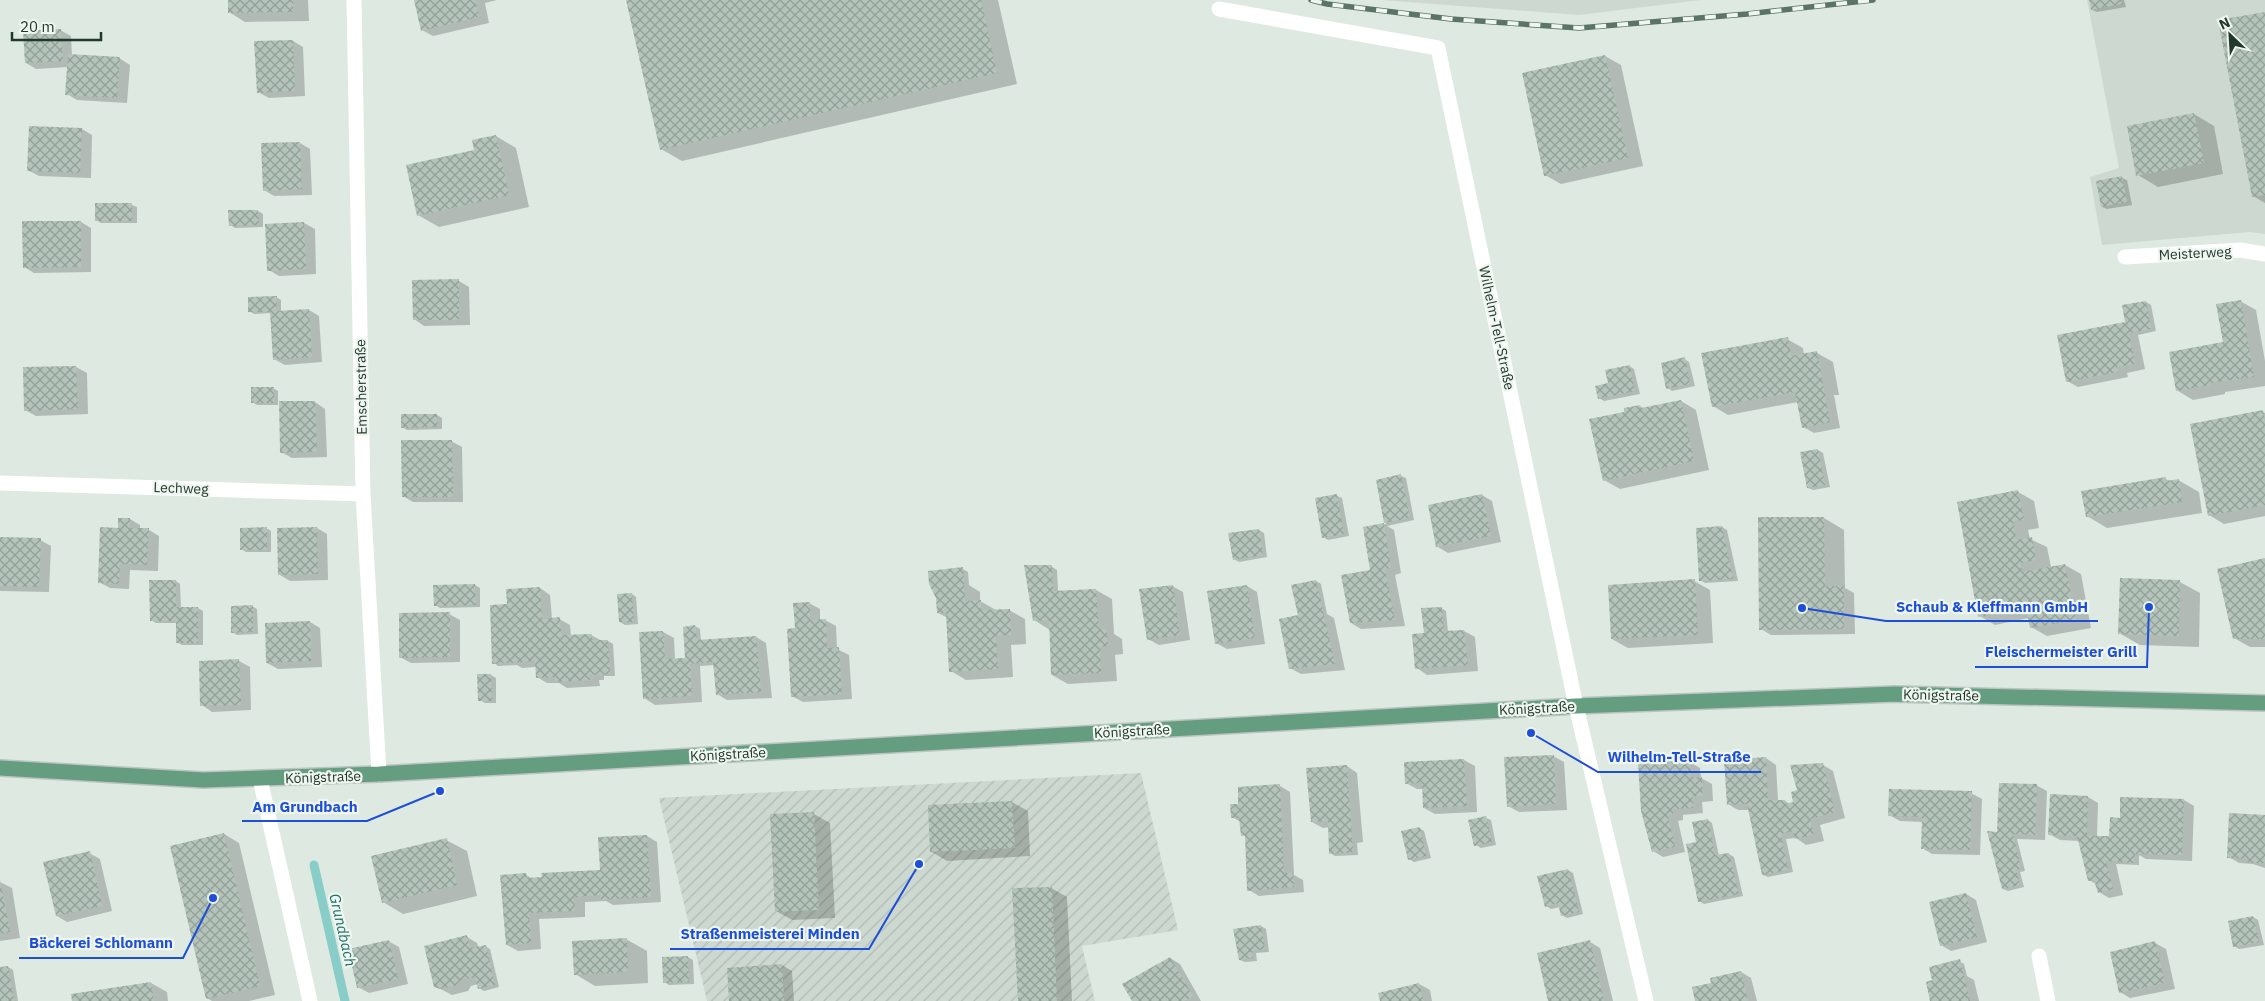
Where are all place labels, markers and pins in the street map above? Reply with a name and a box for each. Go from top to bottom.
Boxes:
callout: Schaub & Kleffmann GmbH [1886,591,2098,621]
callout: Fleischermeister Grill [1975,637,2147,667]
callout: Wilhelm-Tell-Straße [1598,742,1761,772]
callout: Am Grundbach [242,791,367,821]
callout: Straßenmeisterei Minden [670,919,869,949]
callout: Bäckerei Schlomann [19,928,183,958]

